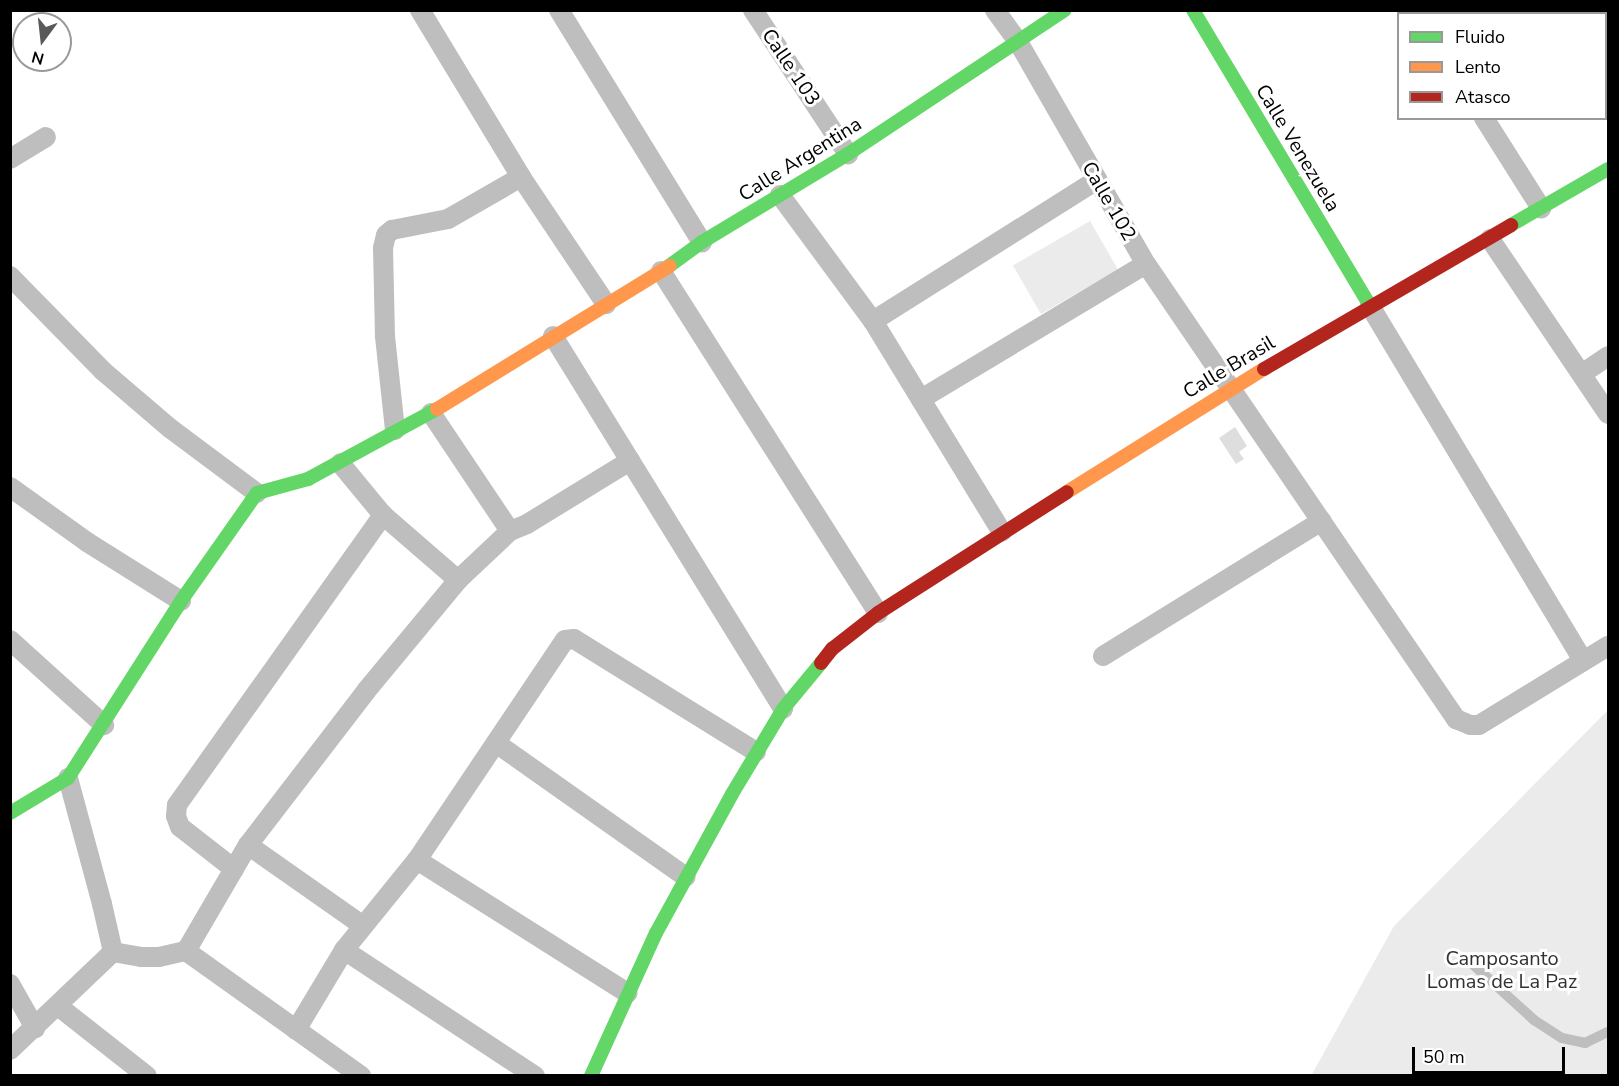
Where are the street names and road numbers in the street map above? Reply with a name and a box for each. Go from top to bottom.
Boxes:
street label: Calle 103 [757,24,825,110]
street label: Calle Venezuela [1251,80,1345,216]
street label: Calle Argentina [734,112,866,206]
street label: Calle 102 [1077,157,1141,245]
street label: Calle Brasil [1179,330,1279,404]

